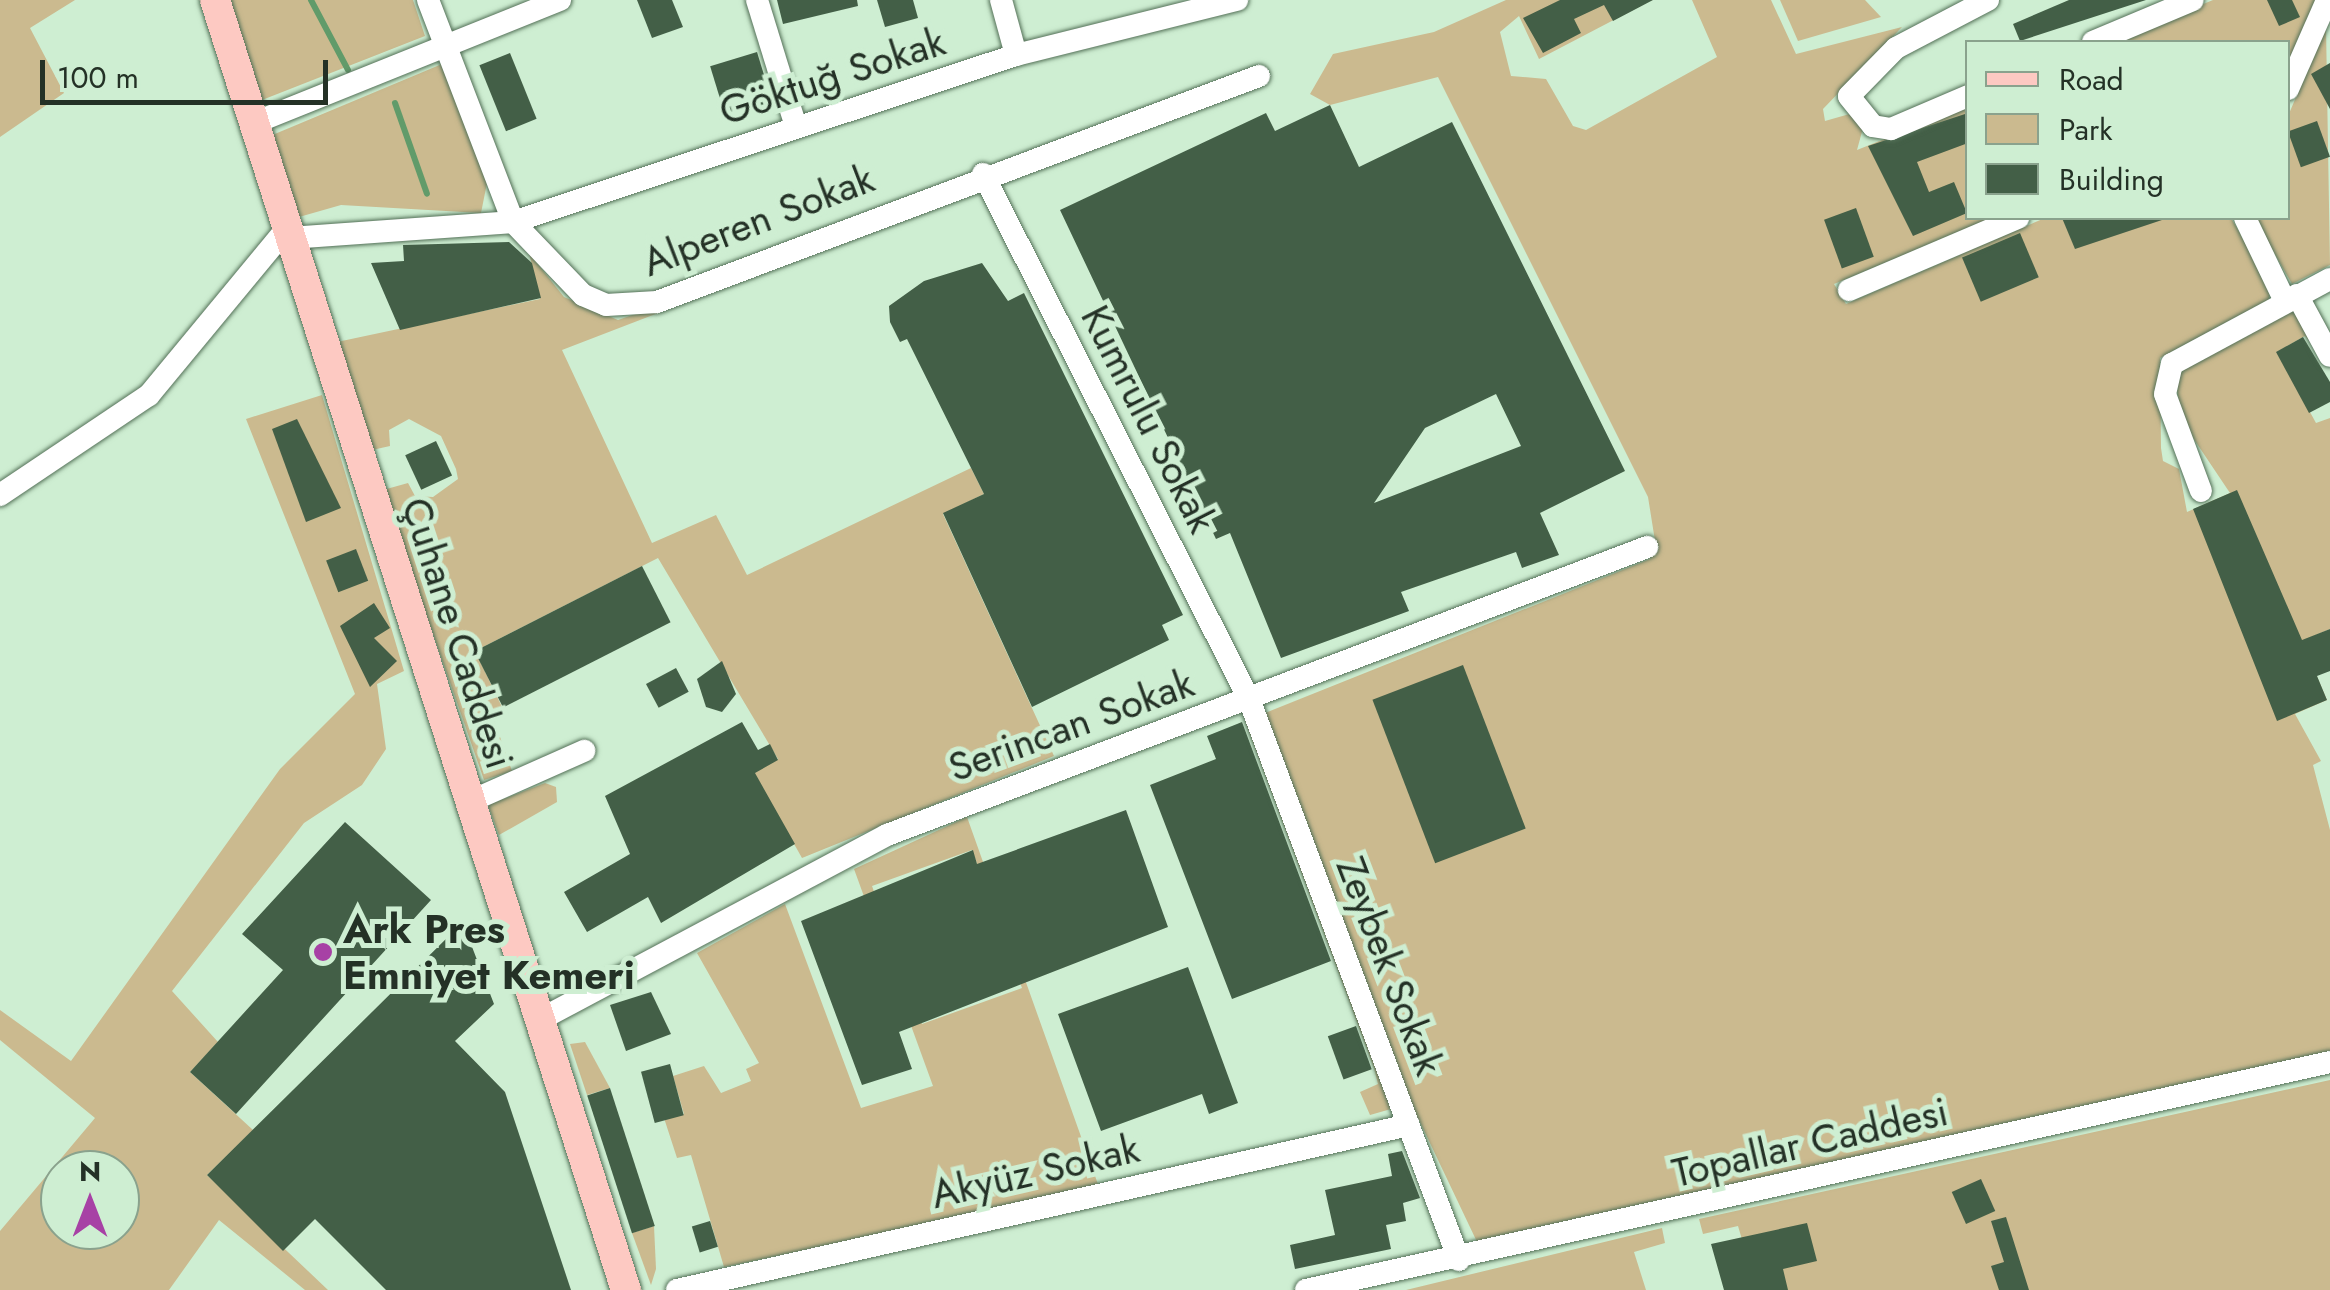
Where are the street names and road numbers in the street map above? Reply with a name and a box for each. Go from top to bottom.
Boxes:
street label: Göktuğ Sokak [713,17,951,135]
street label: Alperen Sokak [636,154,880,286]
street label: Kumrulu Sokak [1071,297,1227,541]
street label: Çuhane Caddesi [392,492,524,774]
street label: Serincan Sokak [942,658,1200,792]
street label: Zeybek Sokak [1326,850,1454,1082]
street label: Topallar Caddesi [1668,1087,1952,1197]
street label: Akyüz Sokak [926,1124,1144,1218]

